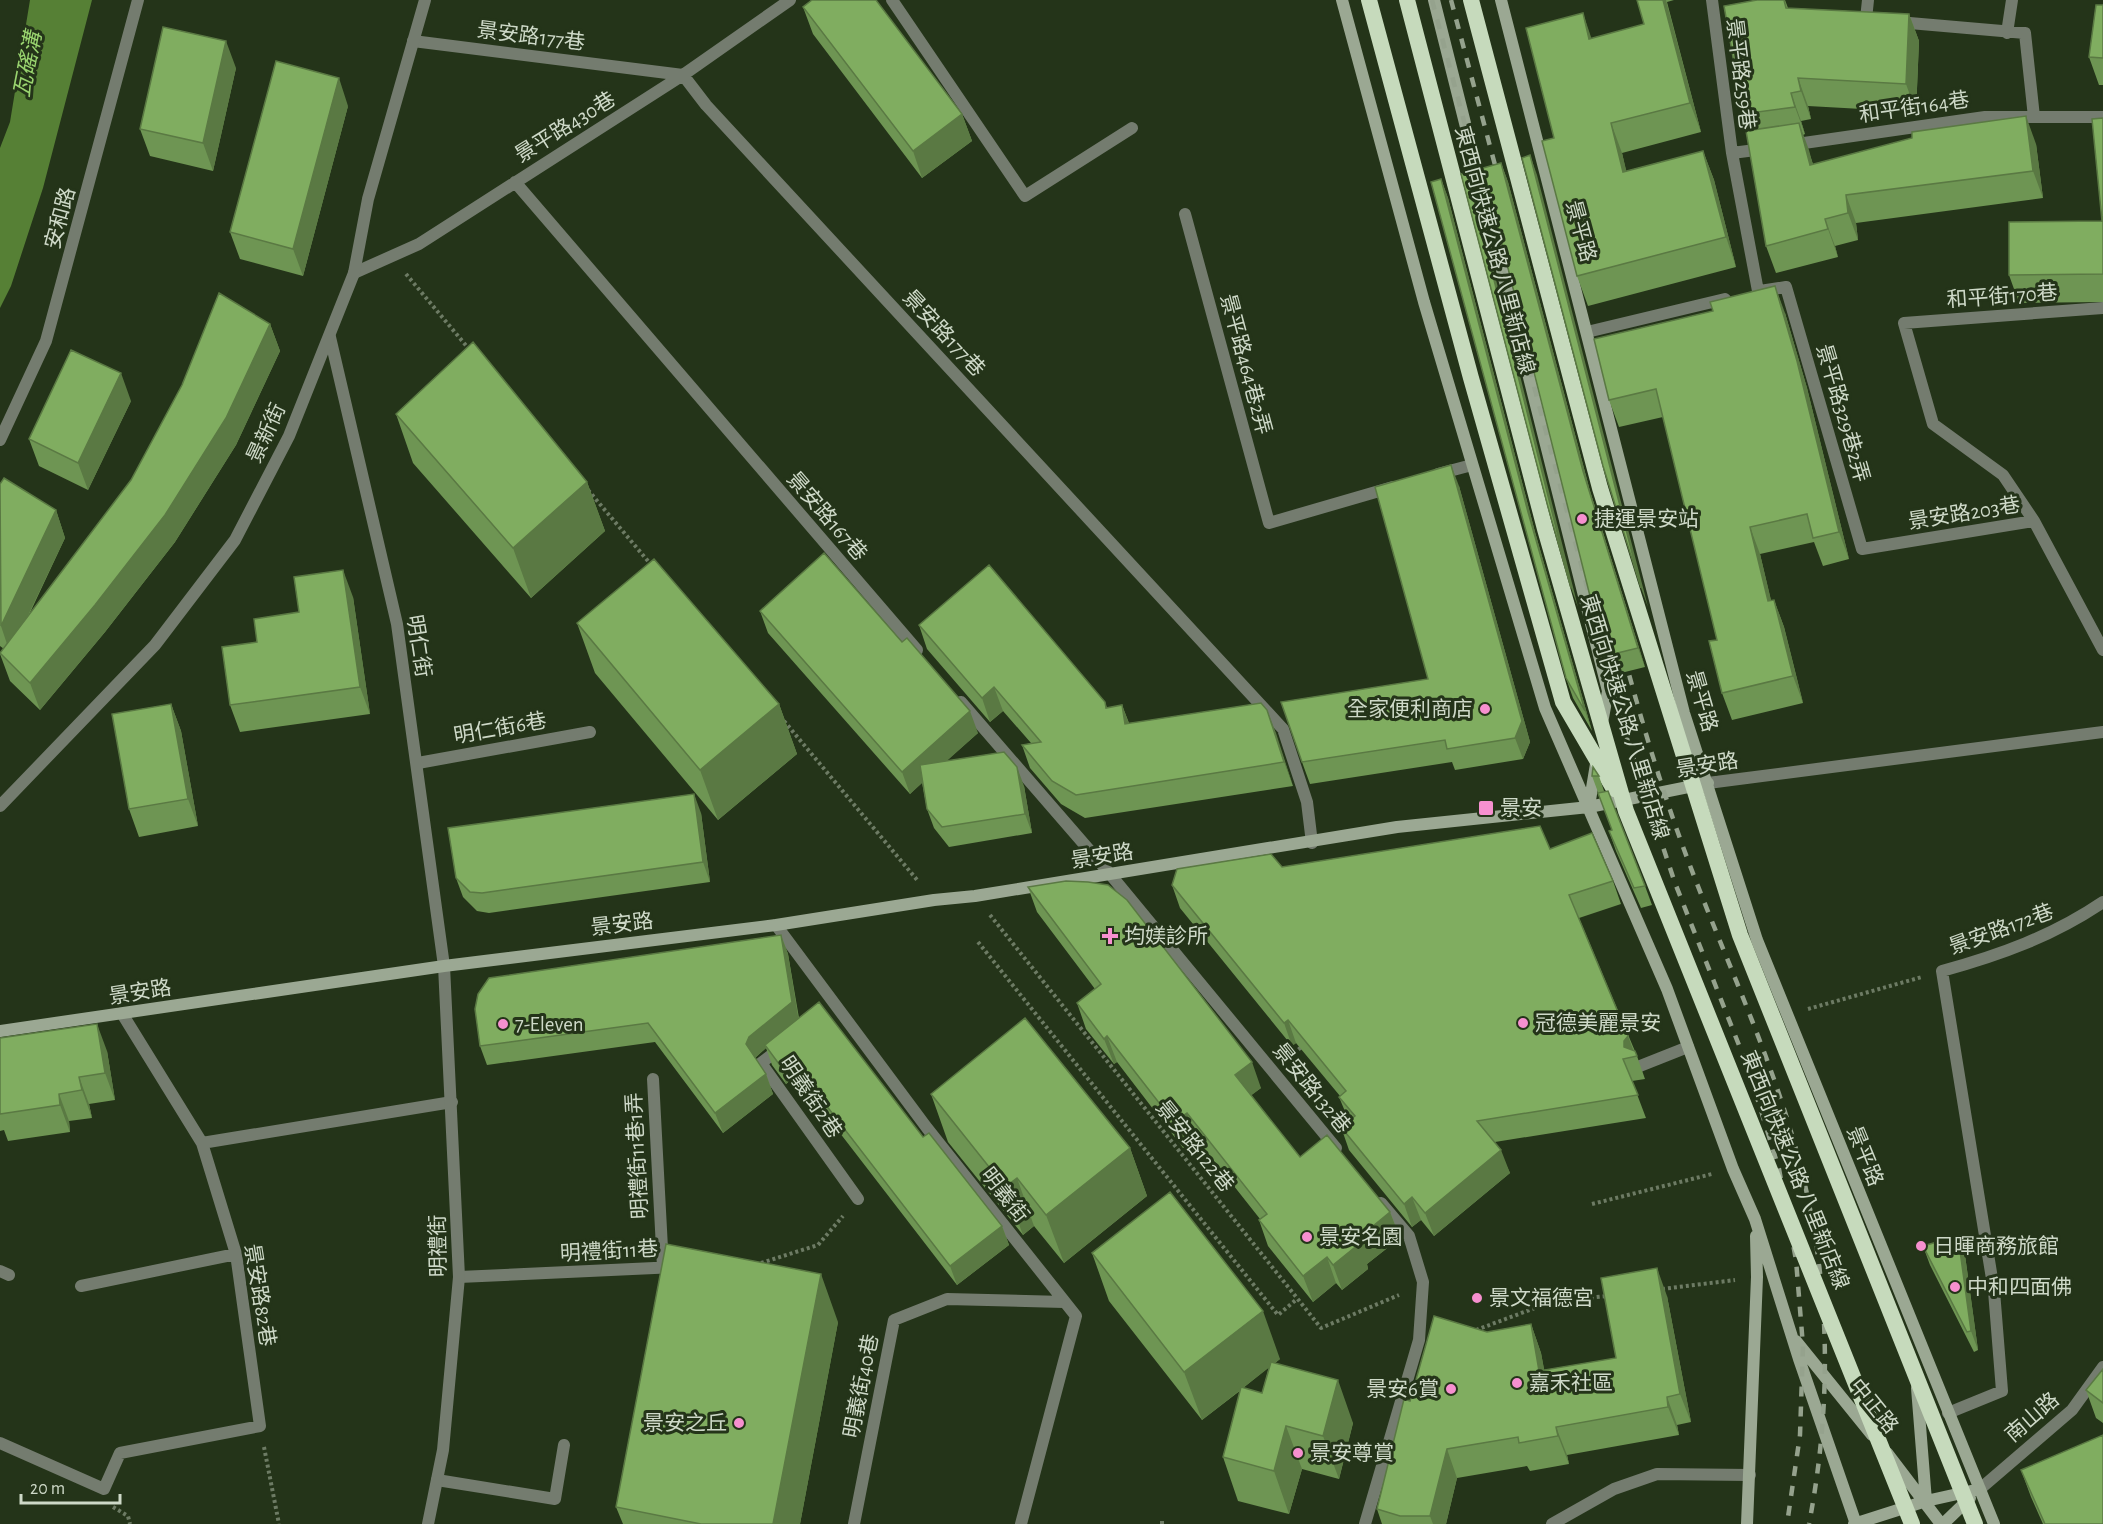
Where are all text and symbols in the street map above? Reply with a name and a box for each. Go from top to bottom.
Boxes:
street label: 景平路259巷 [1723,17,1759,131]
street label: 景安路177巷 [476,18,586,54]
water label: 瓦磘溝 [10,27,46,99]
street label: 景平路430巷 [511,88,619,166]
street label: 和平街164巷 [1857,88,1971,126]
street label: 東西向快速公路 八里新店線 [1451,124,1539,376]
street label: 安和路 [41,185,79,251]
street label: 景平路 [1562,198,1600,264]
street label: 和平街170巷 [1946,281,2058,311]
street label: 景安路177巷 [899,286,989,380]
street label: 景平路464巷2弄 [1217,291,1275,437]
street label: 景平路329巷2弄 [1813,341,1873,485]
street label: 景新街 [243,400,289,466]
street label: 景安路167巷 [783,467,871,565]
street label: 景安路203巷 [1906,493,2022,533]
place label: 捷運景安站 [1594,508,1699,530]
marker: 捷運景安站 [1575,512,1589,526]
street label: 東西向快速公路 八里新店線 [1577,592,1673,842]
street label: 明仁街 [403,613,435,679]
street label: 景平路 [1683,668,1721,734]
place label: 全家便利商店 [1347,698,1473,720]
marker: 全家便利商店 [1478,702,1492,716]
street label: 明仁街6巷 [452,709,548,747]
street label: 景安路 [1674,749,1740,781]
place label: 景安 [1500,797,1542,819]
marker: 景安 [1477,799,1495,817]
street label: 景安路 [1069,840,1135,872]
street label: 景安路172巷 [1946,900,2056,958]
street label: 景安路 [589,909,655,939]
place label: 均媄診所 [1124,925,1208,947]
marker: 均媄診所 [1101,927,1119,945]
street label: 景安路 [107,976,173,1008]
place label: 冠德美麗景安 [1535,1012,1661,1034]
place label: 7-Eleven [515,1014,584,1035]
marker: 冠德美麗景安 [1516,1016,1530,1030]
marker: 7-Eleven [496,1017,510,1031]
street label: 景安路132巷 [1269,1039,1355,1137]
street label: 東西向快速公路 八里新店線 [1737,1047,1853,1293]
street label: 明義街2巷 [776,1052,846,1142]
street label: 明禮街11巷1弄 [623,1092,651,1220]
street label: 景安路122巷 [1152,1096,1238,1196]
street label: 景平路 [1843,1123,1887,1189]
street label: 明義街 [977,1163,1033,1227]
street label: 明禮街 [426,1214,450,1278]
place label: 景安名園 [1319,1226,1403,1248]
marker: 景安名園 [1300,1230,1314,1244]
place label: 日暉商務旅館 [1933,1234,2059,1257]
street label: 明禮街11巷 [559,1237,659,1265]
marker: 日暉商務旅館 [1914,1239,1928,1253]
street label: 景安路82巷 [241,1242,279,1348]
place label: 中和四面佛 [1967,1276,2072,1298]
marker: 中和四面佛 [1948,1280,1962,1294]
place label: 景文福德宮 [1489,1287,1594,1309]
marker: 景文福德宮 [1470,1291,1484,1305]
street label: 明義街40巷 [840,1332,882,1440]
place label: 嘉禾社區 [1529,1372,1613,1394]
street label: 中正路 [1846,1375,1902,1437]
marker: 嘉禾社區 [1510,1376,1524,1390]
place label: 景安6賞 [1366,1378,1439,1400]
marker: 景安6賞 [1444,1382,1458,1396]
street label: 南山路 [2001,1388,2063,1446]
place label: 景安之丘 [643,1412,727,1434]
marker: 景安之丘 [732,1416,746,1430]
place label: 景安尊賞 [1310,1442,1394,1464]
marker: 景安尊賞 [1291,1446,1305,1460]
scale bar [21,1467,120,1505]
text: 20 m [30,1480,65,1498]

